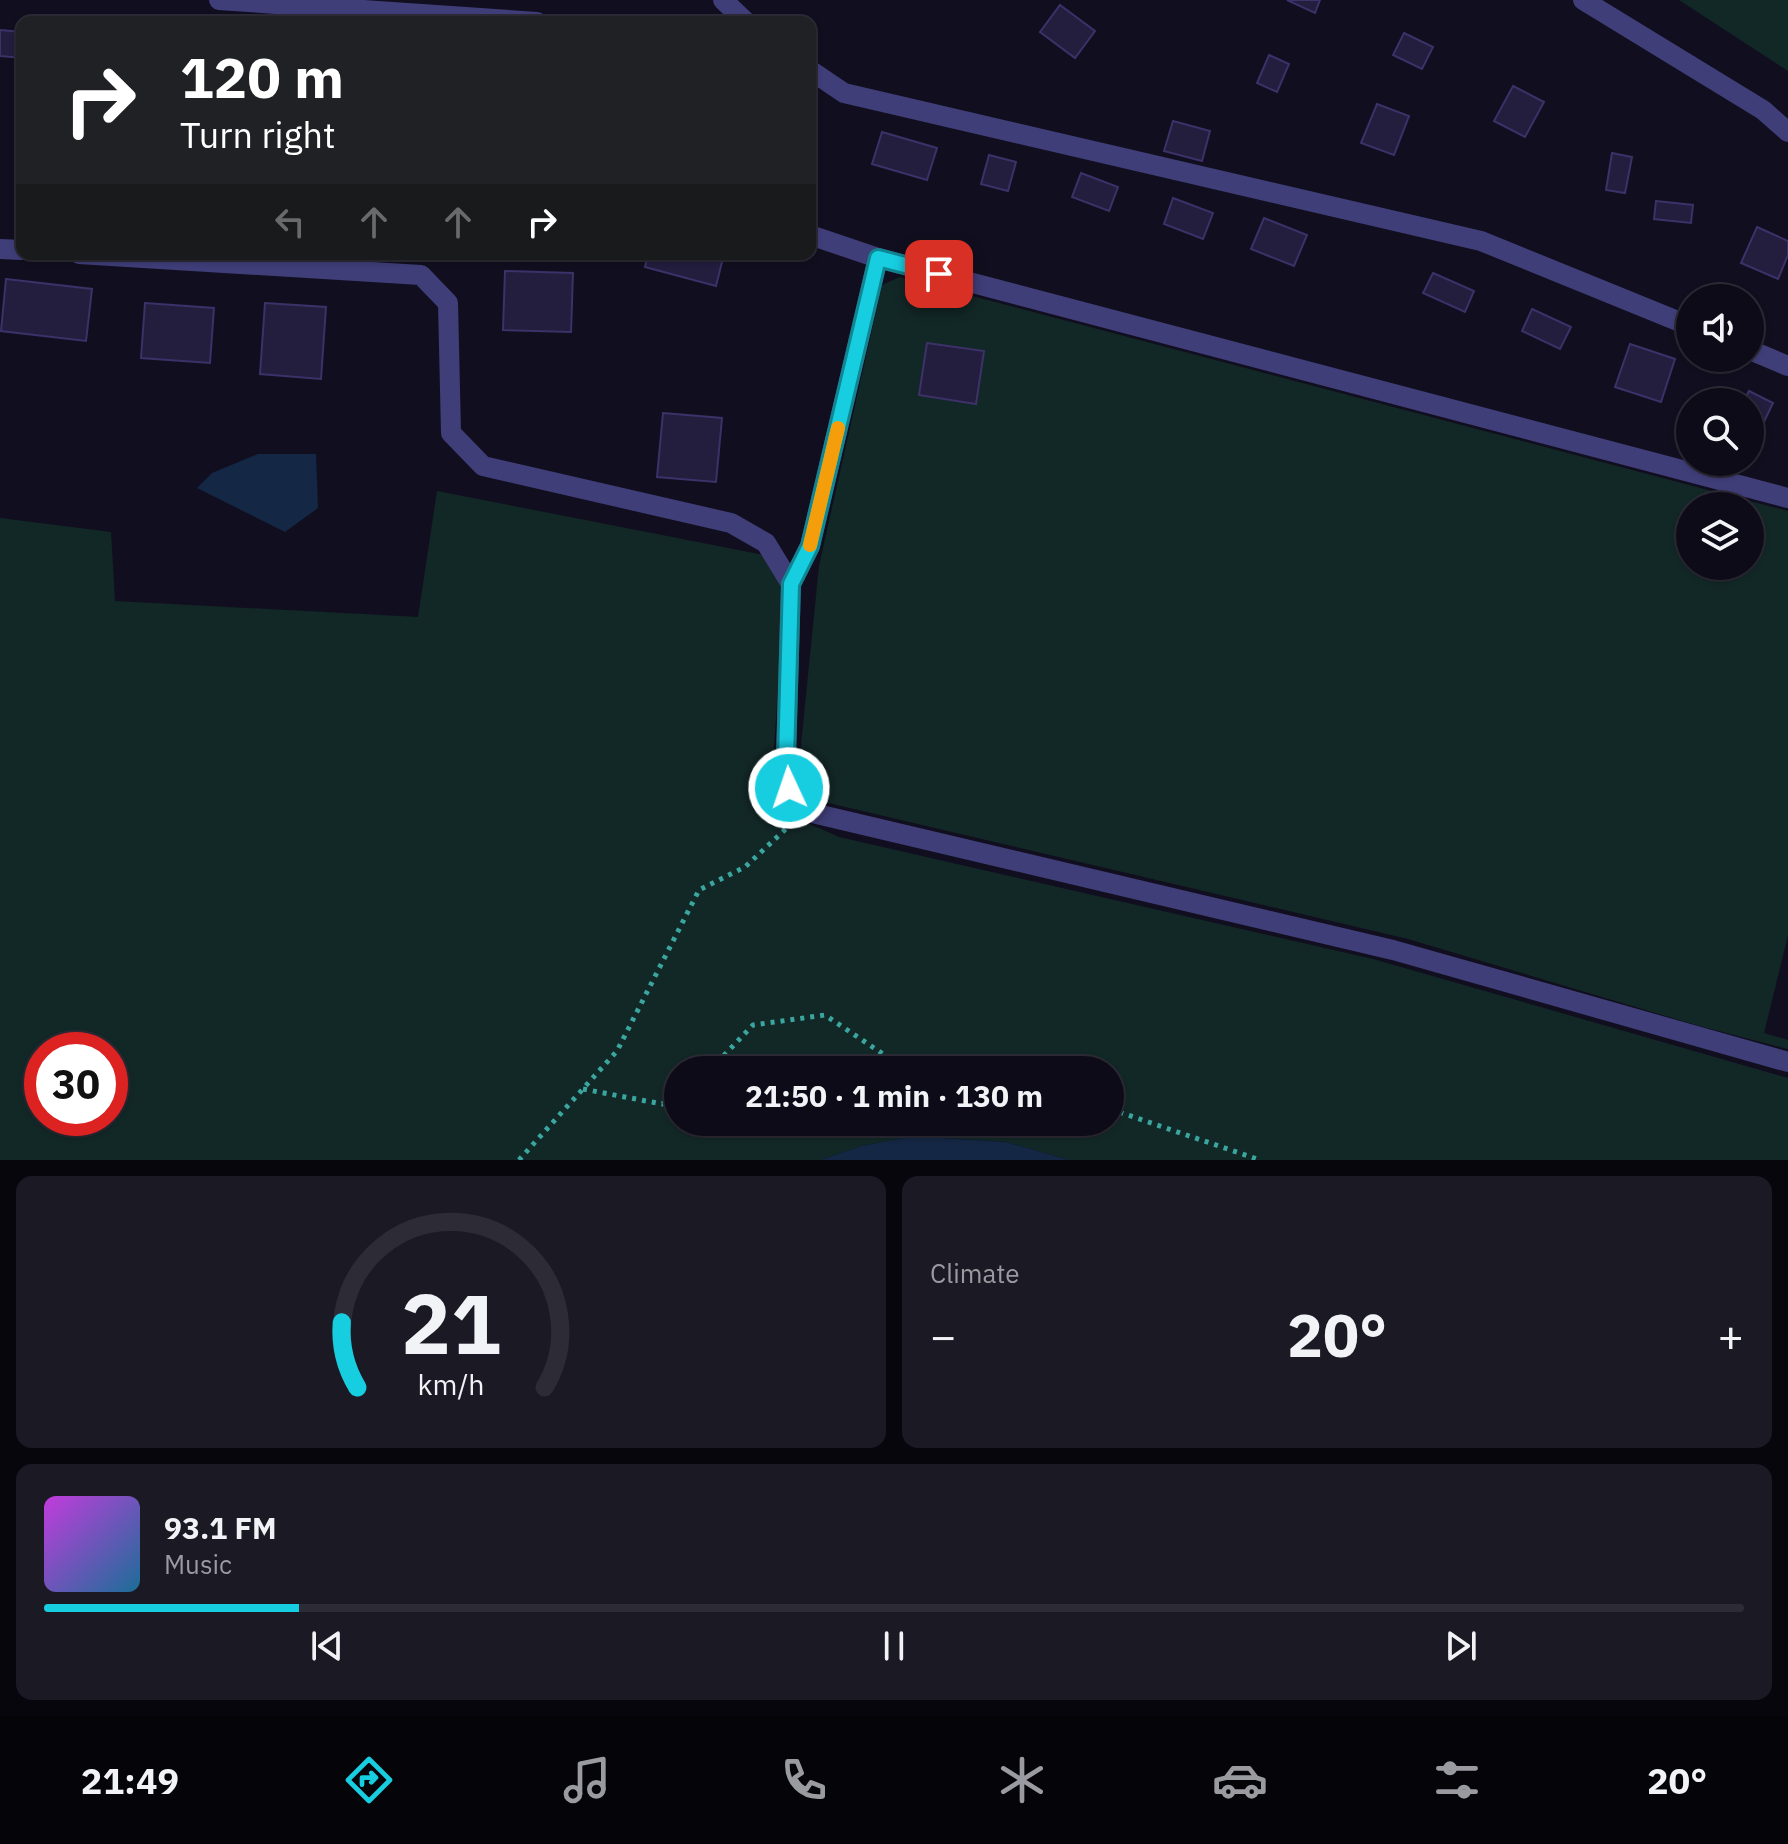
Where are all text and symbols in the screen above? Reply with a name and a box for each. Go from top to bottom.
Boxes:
text: 120 m [180,41,344,113]
icon: right [48,48,152,152]
text: Turn right [180,111,336,158]
icon: left [268,200,312,244]
icon: ahead [352,200,396,244]
icon: ahead [436,200,480,244]
icon: right [520,200,564,244]
pin [905,240,973,308]
icon: arrive [917,252,961,296]
map controls [1676,284,1764,580]
button: sound [1676,284,1764,372]
button: search [1676,388,1764,476]
button: layers [1676,492,1764,580]
position arrow [747,746,831,830]
speed limit sign: 30 [24,1032,128,1136]
text: 21:50 · 1 min · 130 m [745,1076,1043,1115]
text: Climate [930,1256,1020,1290]
text: 21 [401,1269,501,1377]
text: 20° [1287,1295,1387,1374]
text: − [930,1307,956,1364]
text: + [1718,1307,1744,1364]
text: km/h [417,1366,485,1403]
text: 93.1 FM [164,1508,277,1547]
text: Music [164,1547,232,1581]
icon: previous [305,1624,349,1668]
icon: pause [872,1624,916,1668]
icon: next [1439,1624,1483,1668]
icon: directions [341,1752,397,1808]
icon: music [559,1752,615,1808]
icon: phone [776,1752,832,1808]
icon: climate [994,1752,1050,1808]
icon: car [1212,1752,1268,1808]
icon: filters [1429,1752,1485,1808]
text: 21:49 [81,1757,179,1804]
text: 20° [1647,1757,1707,1804]

